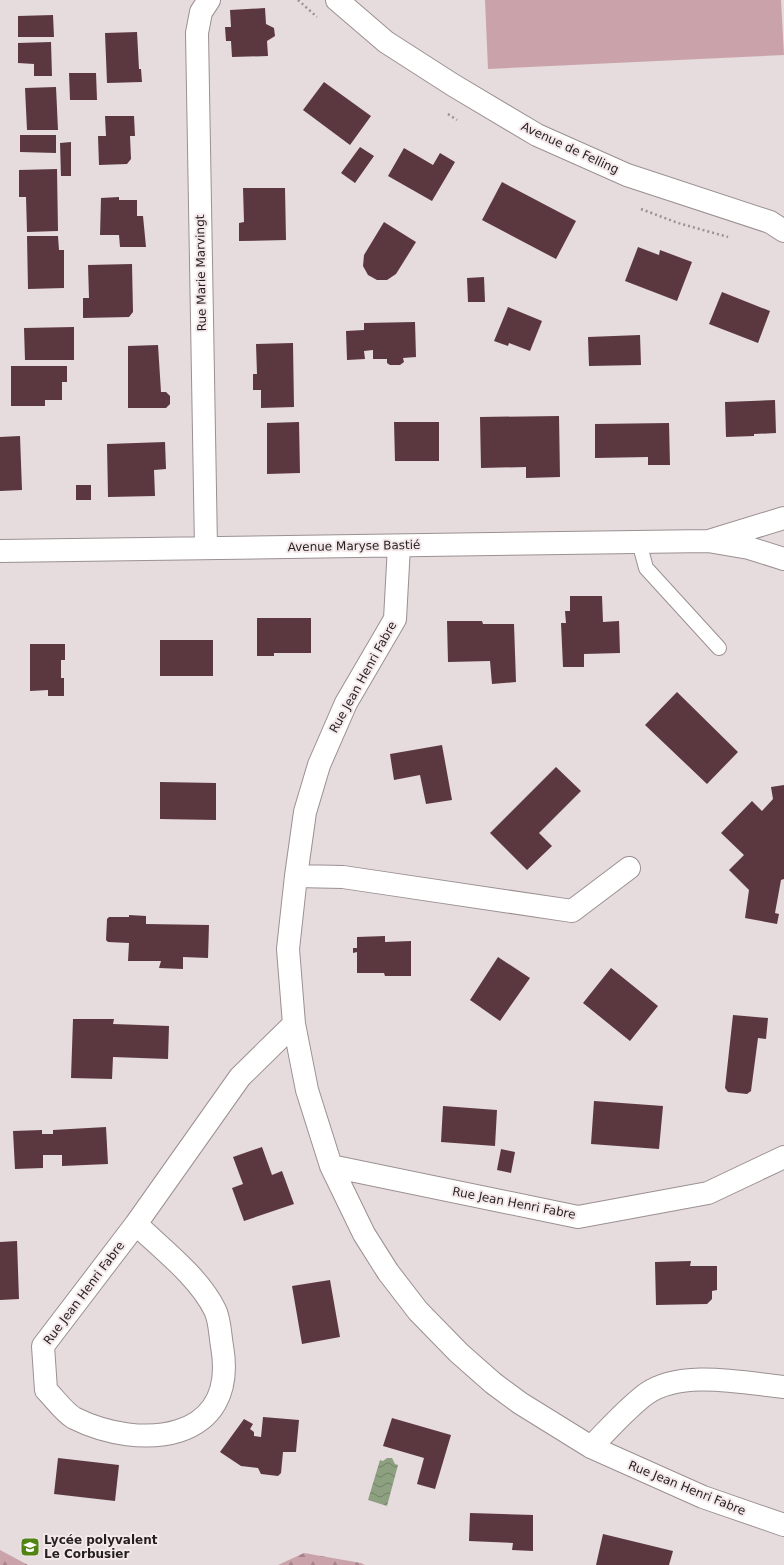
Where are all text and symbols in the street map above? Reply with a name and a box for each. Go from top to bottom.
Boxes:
street label: Avenue de Felling [519,119,621,177]
street label: Rue Marie Marvingt [193,214,209,332]
street label: Avenue Maryse Bastié [287,538,421,554]
street label: Rue Jean Henri Fabre [327,619,399,735]
street label: Rue Jean Henri Fabre [451,1184,577,1222]
street label: Rue Jean Henri Fabre [41,1239,127,1347]
street label: Rue Jean Henri Fabre [626,1458,748,1518]
place label: Lycée polyvalent Le Corbusier [44,1533,158,1561]
school or university icon: Lycée polyvalent Le Corbusier [19,1536,41,1558]

